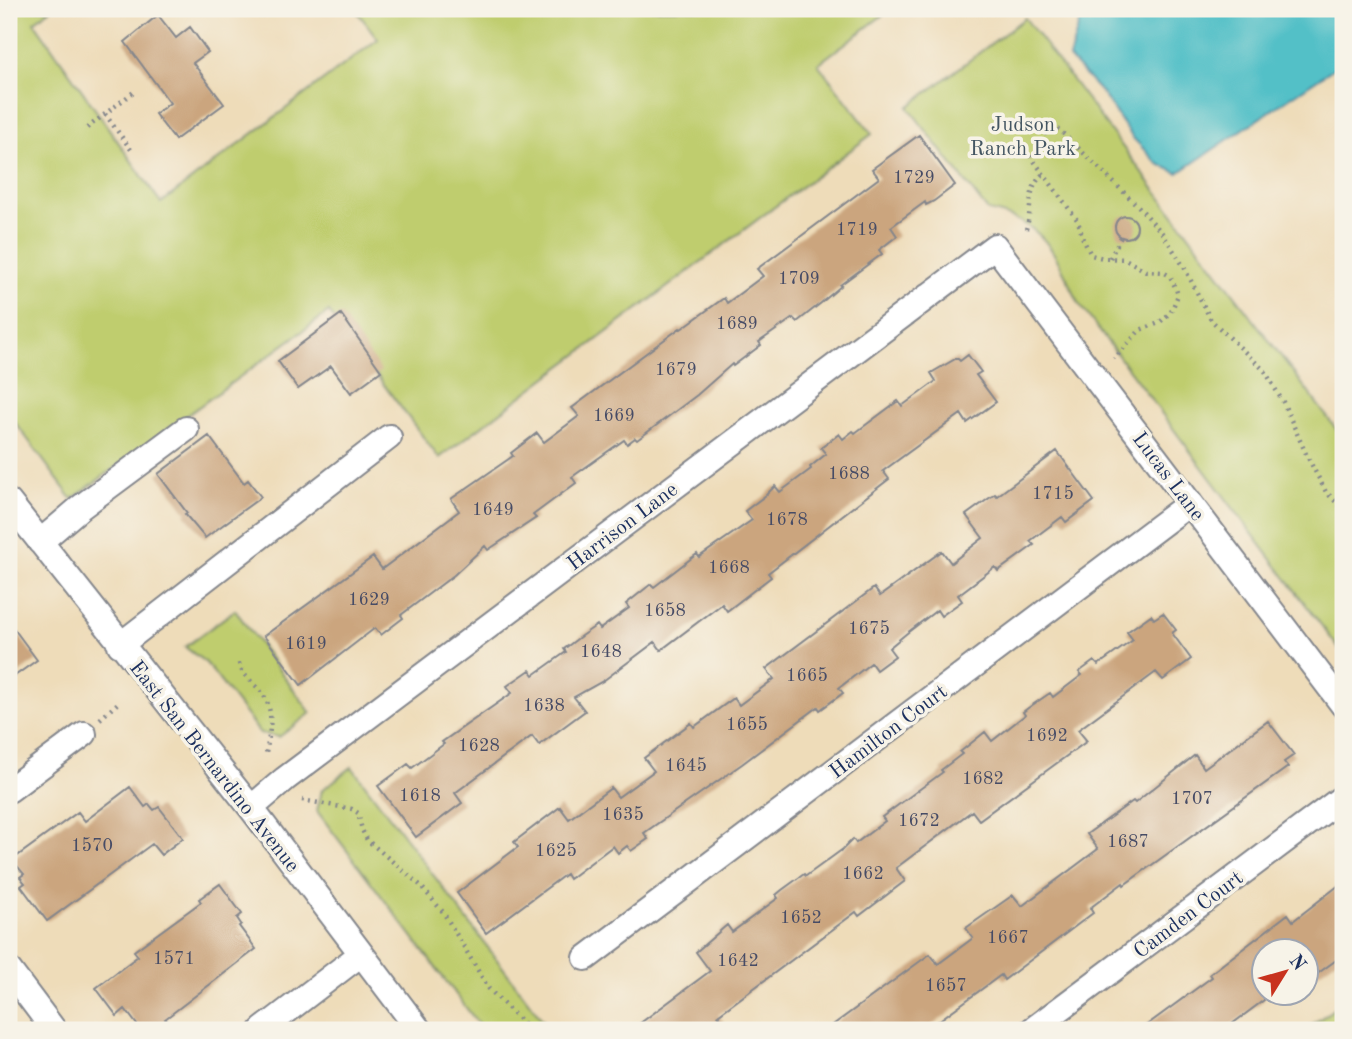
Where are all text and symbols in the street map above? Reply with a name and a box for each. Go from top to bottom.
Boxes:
park label: Judson Ranch Park [970,115,1076,160]
house number: 1729 [893,169,935,187]
house number: 1719 [836,221,878,239]
house number: 1709 [778,270,820,288]
house number: 1689 [716,315,758,333]
house number: 1679 [655,361,697,379]
house number: 1669 [593,407,635,425]
street label: Lucas Lane [1128,429,1208,525]
house number: 1688 [828,465,870,483]
street label: Harrison Lane [564,479,682,575]
house number: 1715 [1032,485,1074,503]
house number: 1649 [472,501,514,519]
house number: 1678 [766,511,808,529]
house number: 1668 [708,559,750,577]
house number: 1629 [348,591,390,609]
house number: 1658 [644,602,686,620]
house number: 1675 [848,620,890,638]
house number: 1619 [285,635,327,653]
house number: 1648 [580,643,622,661]
street label: East San Bernardino Avenue [125,657,303,877]
house number: 1665 [786,667,828,685]
street label: Hamilton Court [826,681,952,783]
house number: 1638 [523,697,565,715]
house number: 1655 [726,716,768,734]
house number: 1692 [1026,727,1068,745]
house number: 1628 [458,737,500,755]
house number: 1645 [665,757,707,775]
house number: 1682 [962,770,1004,788]
house number: 1618 [399,787,441,805]
house number: 1707 [1171,790,1213,808]
house number: 1635 [602,806,644,824]
house number: 1672 [898,812,940,830]
house number: 1687 [1107,833,1149,851]
house number: 1570 [71,837,113,855]
house number: 1625 [535,842,577,860]
house number: 1662 [842,865,884,883]
street label: Camden Court [1130,868,1247,963]
house number: 1652 [780,909,822,927]
house number: 1667 [987,929,1029,947]
north arrow [1250,937,1320,1007]
house number: 1571 [153,950,195,968]
house number: 1642 [717,952,759,970]
text: N [1285,952,1309,975]
house number: 1657 [925,977,967,995]

